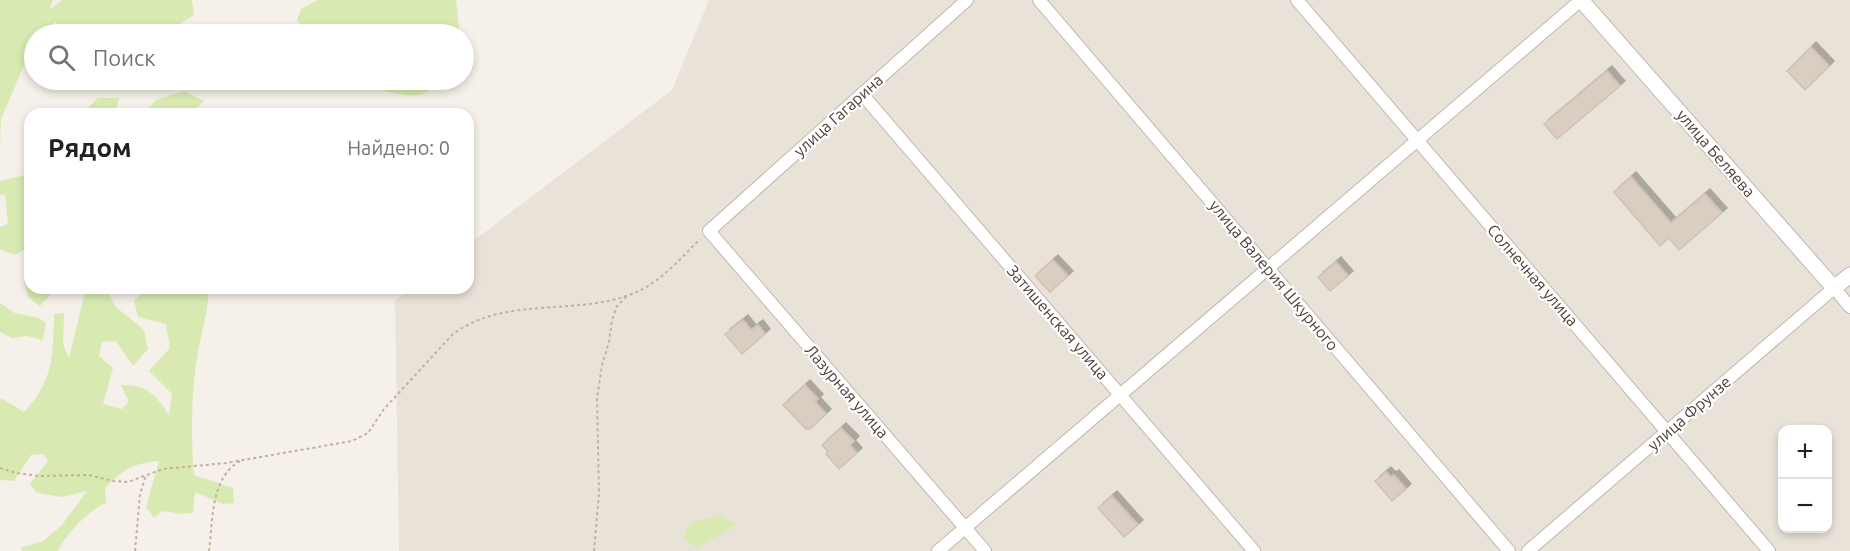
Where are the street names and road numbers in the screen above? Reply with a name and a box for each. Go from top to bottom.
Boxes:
street label: улица Гагарина [790,70,886,160]
street label: улица Беляева [1673,106,1759,200]
street label: улица Валерия Шкурного [1206,196,1342,354]
street label: Солнечная улица [1484,221,1582,329]
street label: Затишенская улица [1004,261,1112,383]
street label: Лазурная улица [802,341,892,441]
street label: улица Фрунзе [1644,372,1734,454]

